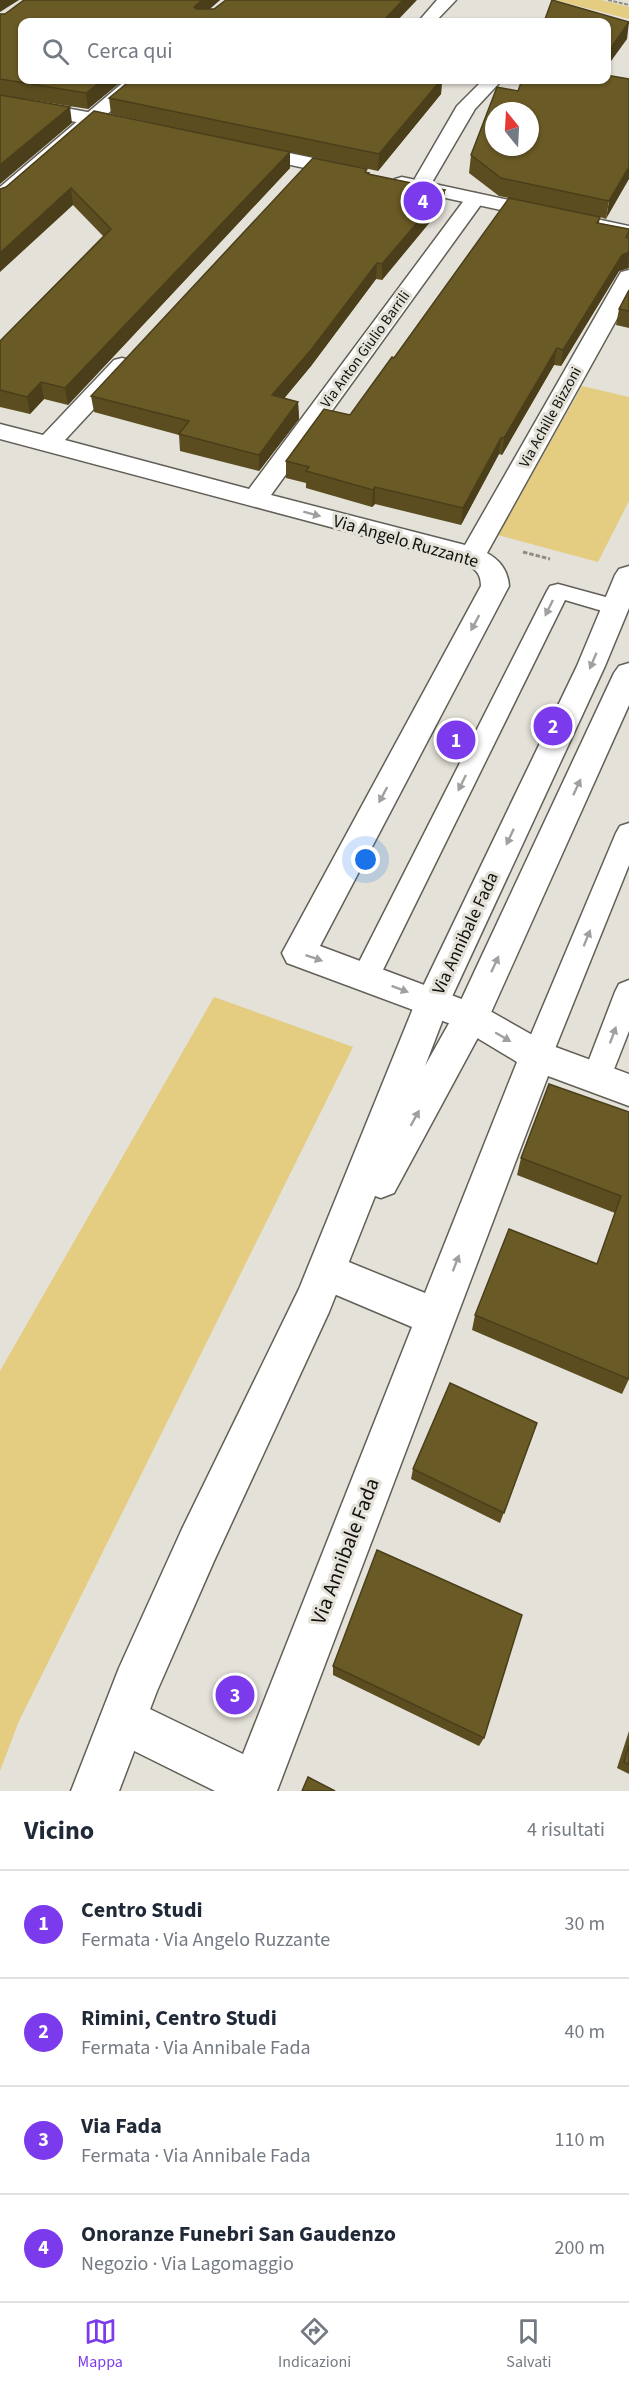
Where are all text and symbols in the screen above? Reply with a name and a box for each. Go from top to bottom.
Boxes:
search box [18,18,611,84]
icon: search [39,35,72,68]
text: Cerca qui [87,35,173,67]
north arrow [485,102,539,156]
pin: 4 [404,178,442,224]
street label: Via Anton Giulio Barrili [316,286,415,412]
street label: Via Achille Bizzoni [514,363,587,471]
street label: Via Angelo Ruzzante [330,509,482,574]
one-way arrow [303,510,321,519]
one-way arrow [545,600,554,617]
one-way arrow [470,615,480,632]
one-way arrow [588,652,598,670]
pin: 2 [534,704,572,748]
pin: 1 [436,718,476,762]
one-way arrow [458,774,468,792]
one-way arrow [572,778,581,795]
one-way arrow [378,787,388,804]
one-way arrow [506,829,515,846]
your location [351,845,380,874]
street label: Via Annibale Fada [426,868,505,999]
one-way arrow [582,928,592,946]
one-way arrow [305,954,323,964]
one-way arrow [491,955,500,972]
one-way arrow [391,984,409,994]
one-way arrow [608,1026,618,1044]
one-way arrow [495,1032,511,1043]
one-way arrow [410,1109,420,1126]
one-way arrow [452,1254,461,1272]
street label: Via Annibale Fada [303,1473,387,1629]
pin: 3 [216,1672,254,1718]
text: Vicino [24,1812,94,1849]
text: 4 risultati [527,1816,605,1844]
text: Centro Studi [81,1894,203,1926]
text: 1 [38,1910,49,1938]
text: 30 m [565,1910,605,1938]
text: Fermata · Via Angelo Ruzzante [81,1926,330,1954]
text: Rimini, Centro Studi [81,2002,277,2034]
text: 2 [38,2018,49,2046]
text: 40 m [565,2018,605,2046]
text: Fermata · Via Annibale Fada [81,2034,311,2062]
text: Via Fada [81,2110,162,2142]
text: 3 [38,2126,49,2154]
text: 110 m [555,2126,605,2154]
text: Fermata · Via Annibale Fada [81,2142,311,2170]
text: Onoranze Funebri San Gaudenzo [81,2218,396,2250]
text: 4 [38,2234,49,2262]
text: 200 m [555,2234,605,2262]
text: Negozio · Via Lagomaggio [81,2250,294,2278]
tab: Mappa [78,2315,123,2373]
tab: Indicazioni [278,2315,351,2373]
tab: Salvati [506,2315,551,2373]

